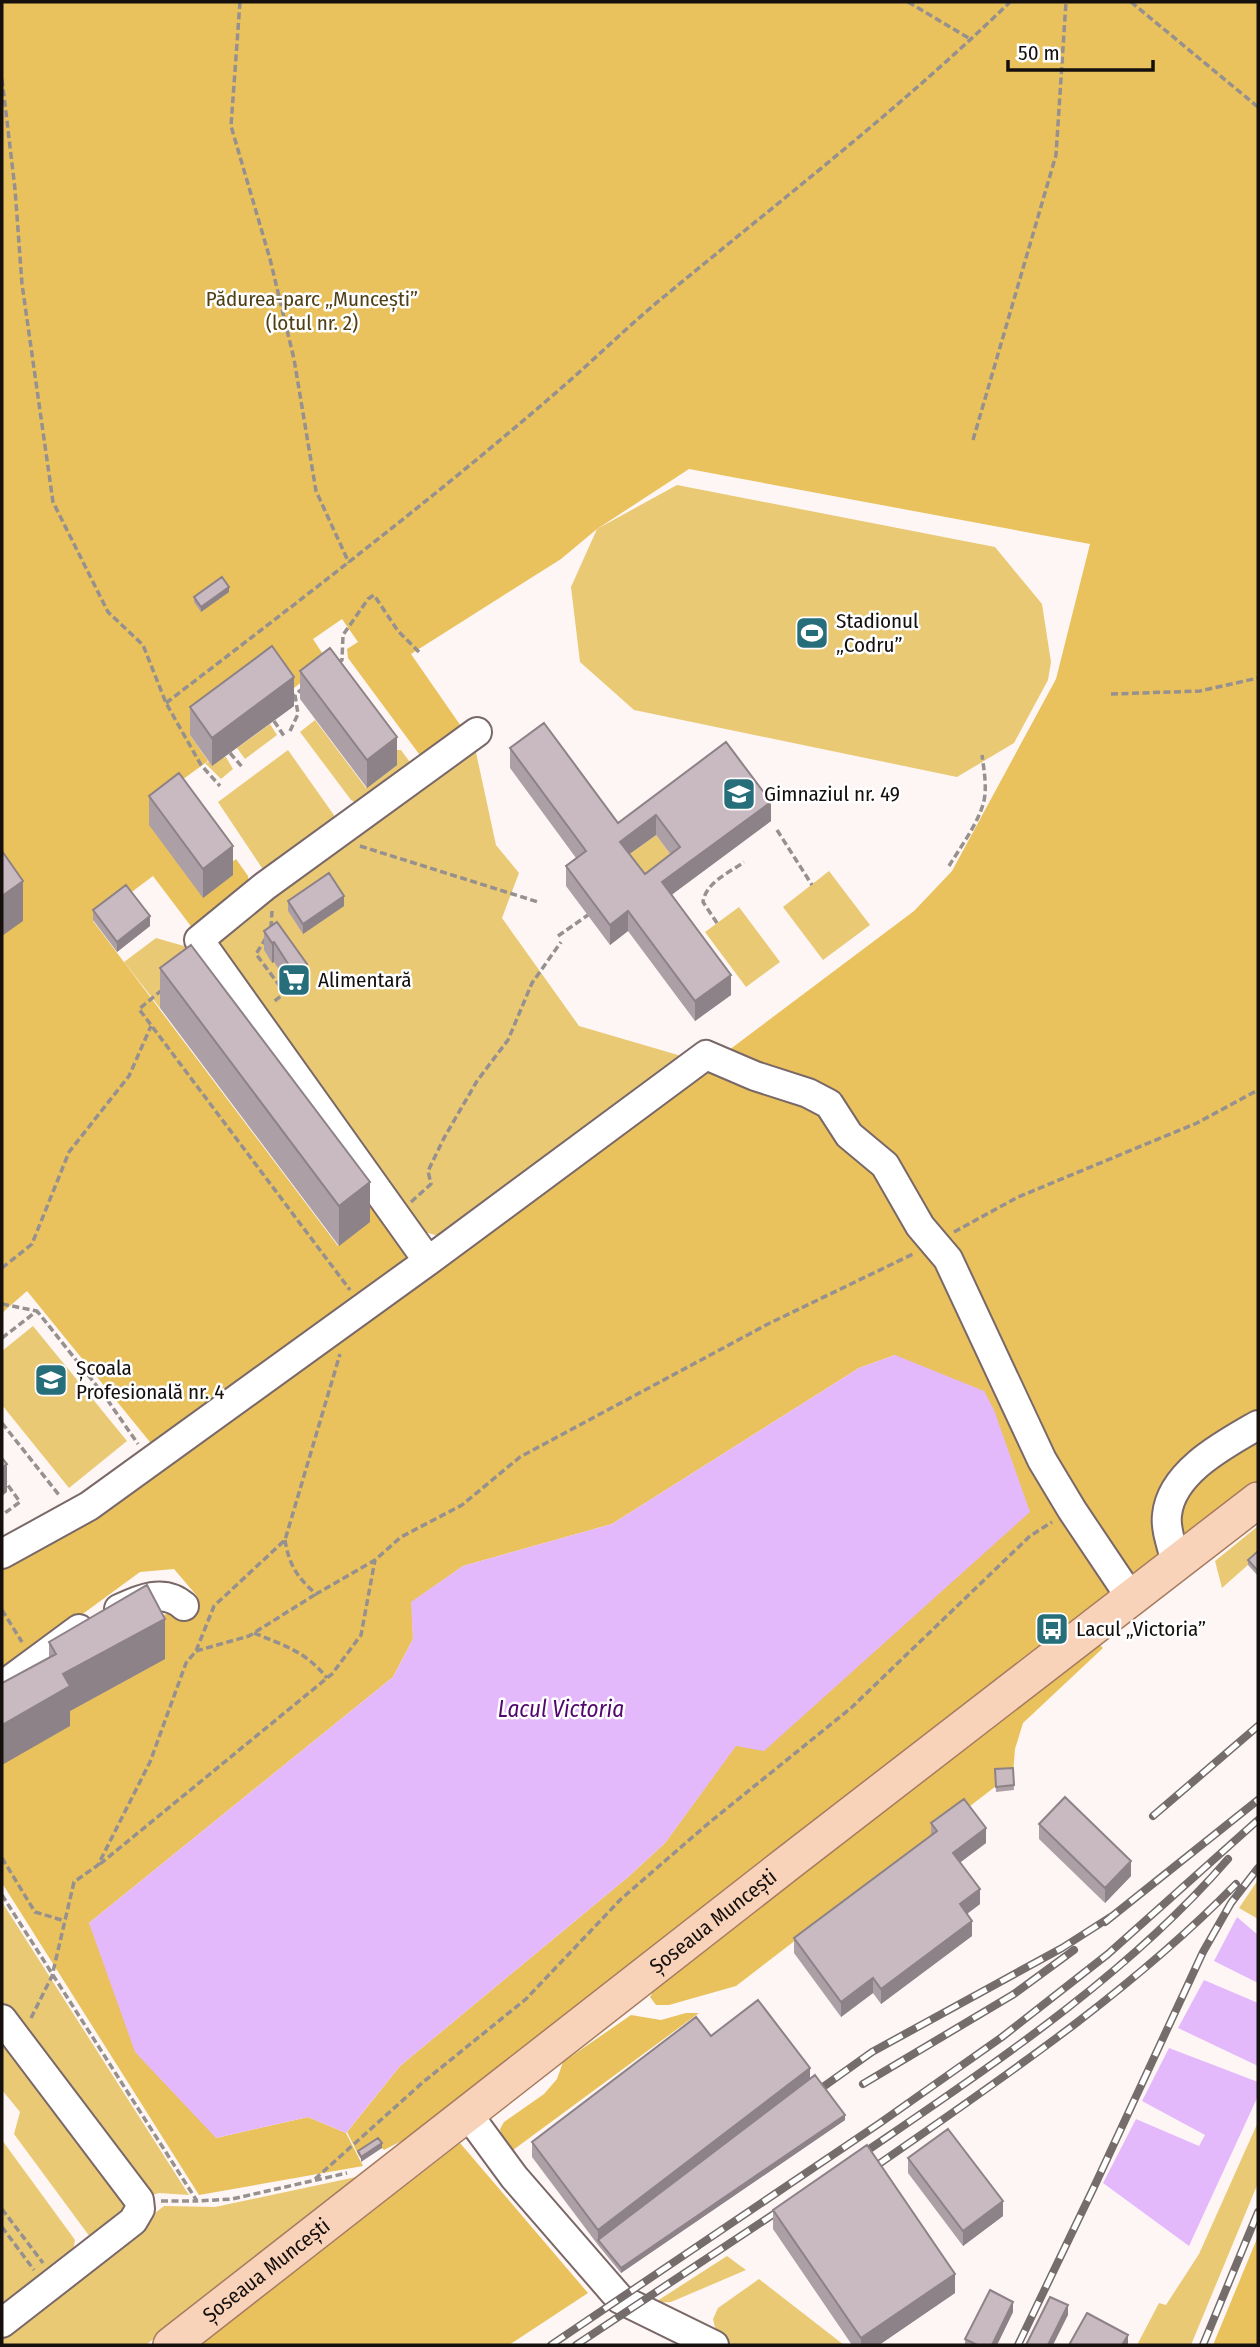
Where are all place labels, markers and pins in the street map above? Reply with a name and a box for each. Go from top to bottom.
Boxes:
place label: Stadionul „Codru” [836,608,919,658]
sports icon: Stadionul „Codru” [793,614,831,652]
school or university icon: Gimnaziul nr. 49 [720,775,758,813]
place label: Gimnaziul nr. 49 [764,781,900,807]
supermarket icon: Alimentară [275,961,313,999]
place label: Alimentară [318,967,411,993]
place label: Școala Profesională nr. 4 [76,1355,224,1405]
school or university icon: Școala Profesională nr. 4 [32,1361,70,1399]
bus stop icon: Lacul „Victoria” [1033,1610,1071,1648]
place label: Lacul „Victoria” [1076,1616,1206,1642]

